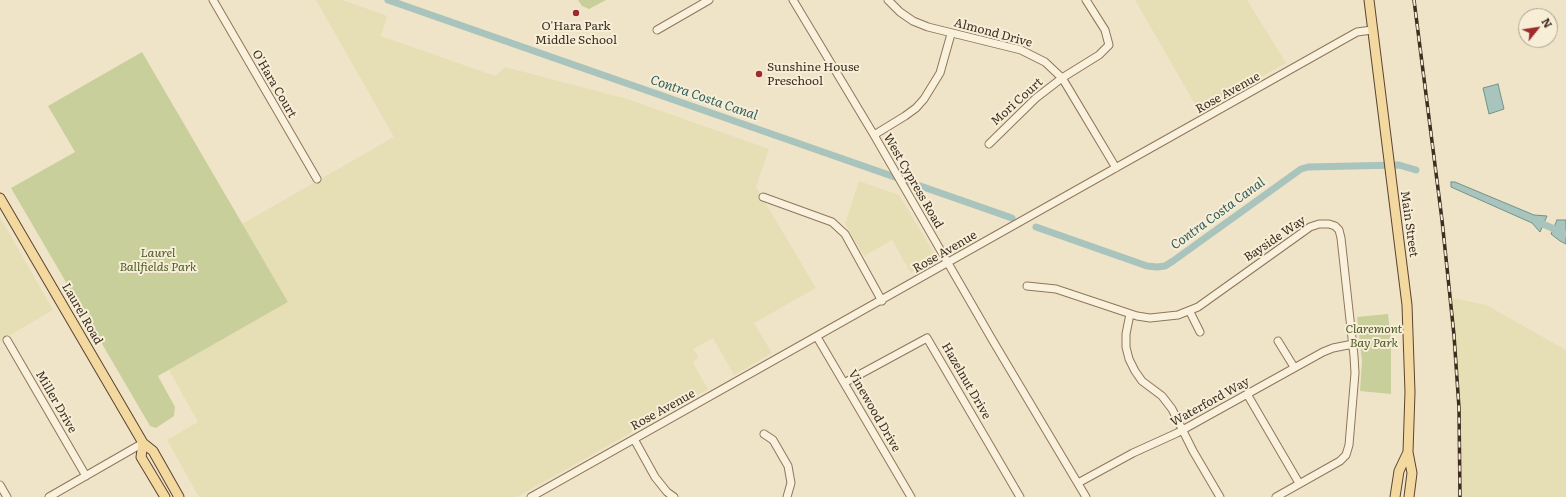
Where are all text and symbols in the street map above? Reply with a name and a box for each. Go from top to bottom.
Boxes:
marker: O'Hara Park Middle School [571,8,581,18]
north arrow [1518,8,1558,48]
text: N [1538,14,1557,30]
street label: Almond Drive [952,16,1034,50]
place label: O'Hara Park Middle School [535,19,617,47]
street label: O'Hara Court [249,47,299,121]
place label: Sunshine House Preschool [767,60,860,88]
marker: Sunshine House Preschool [754,69,764,79]
street label: Rose Avenue [1193,69,1263,117]
water label: Contra Costa Canal [648,72,760,124]
street label: Mori Court [988,75,1046,129]
street label: West Cypress Road [880,131,946,231]
water label: Contra Costa Canal [1168,175,1268,253]
street label: Main Street [1397,190,1421,258]
street label: Bayside Way [1241,213,1309,265]
street label: Rose Avenue [910,228,980,276]
park label: Laurel Ballfields Park [119,246,197,274]
street label: Laurel Road [59,281,105,347]
park label: Claremont Bay Park [1346,322,1402,350]
street label: Hazelnut Drive [938,340,994,422]
street label: Miller Drive [32,368,80,436]
street label: Vinewood Drive [845,368,903,454]
street label: Waterford Way [1168,374,1252,430]
street label: Rose Avenue [628,386,698,434]

